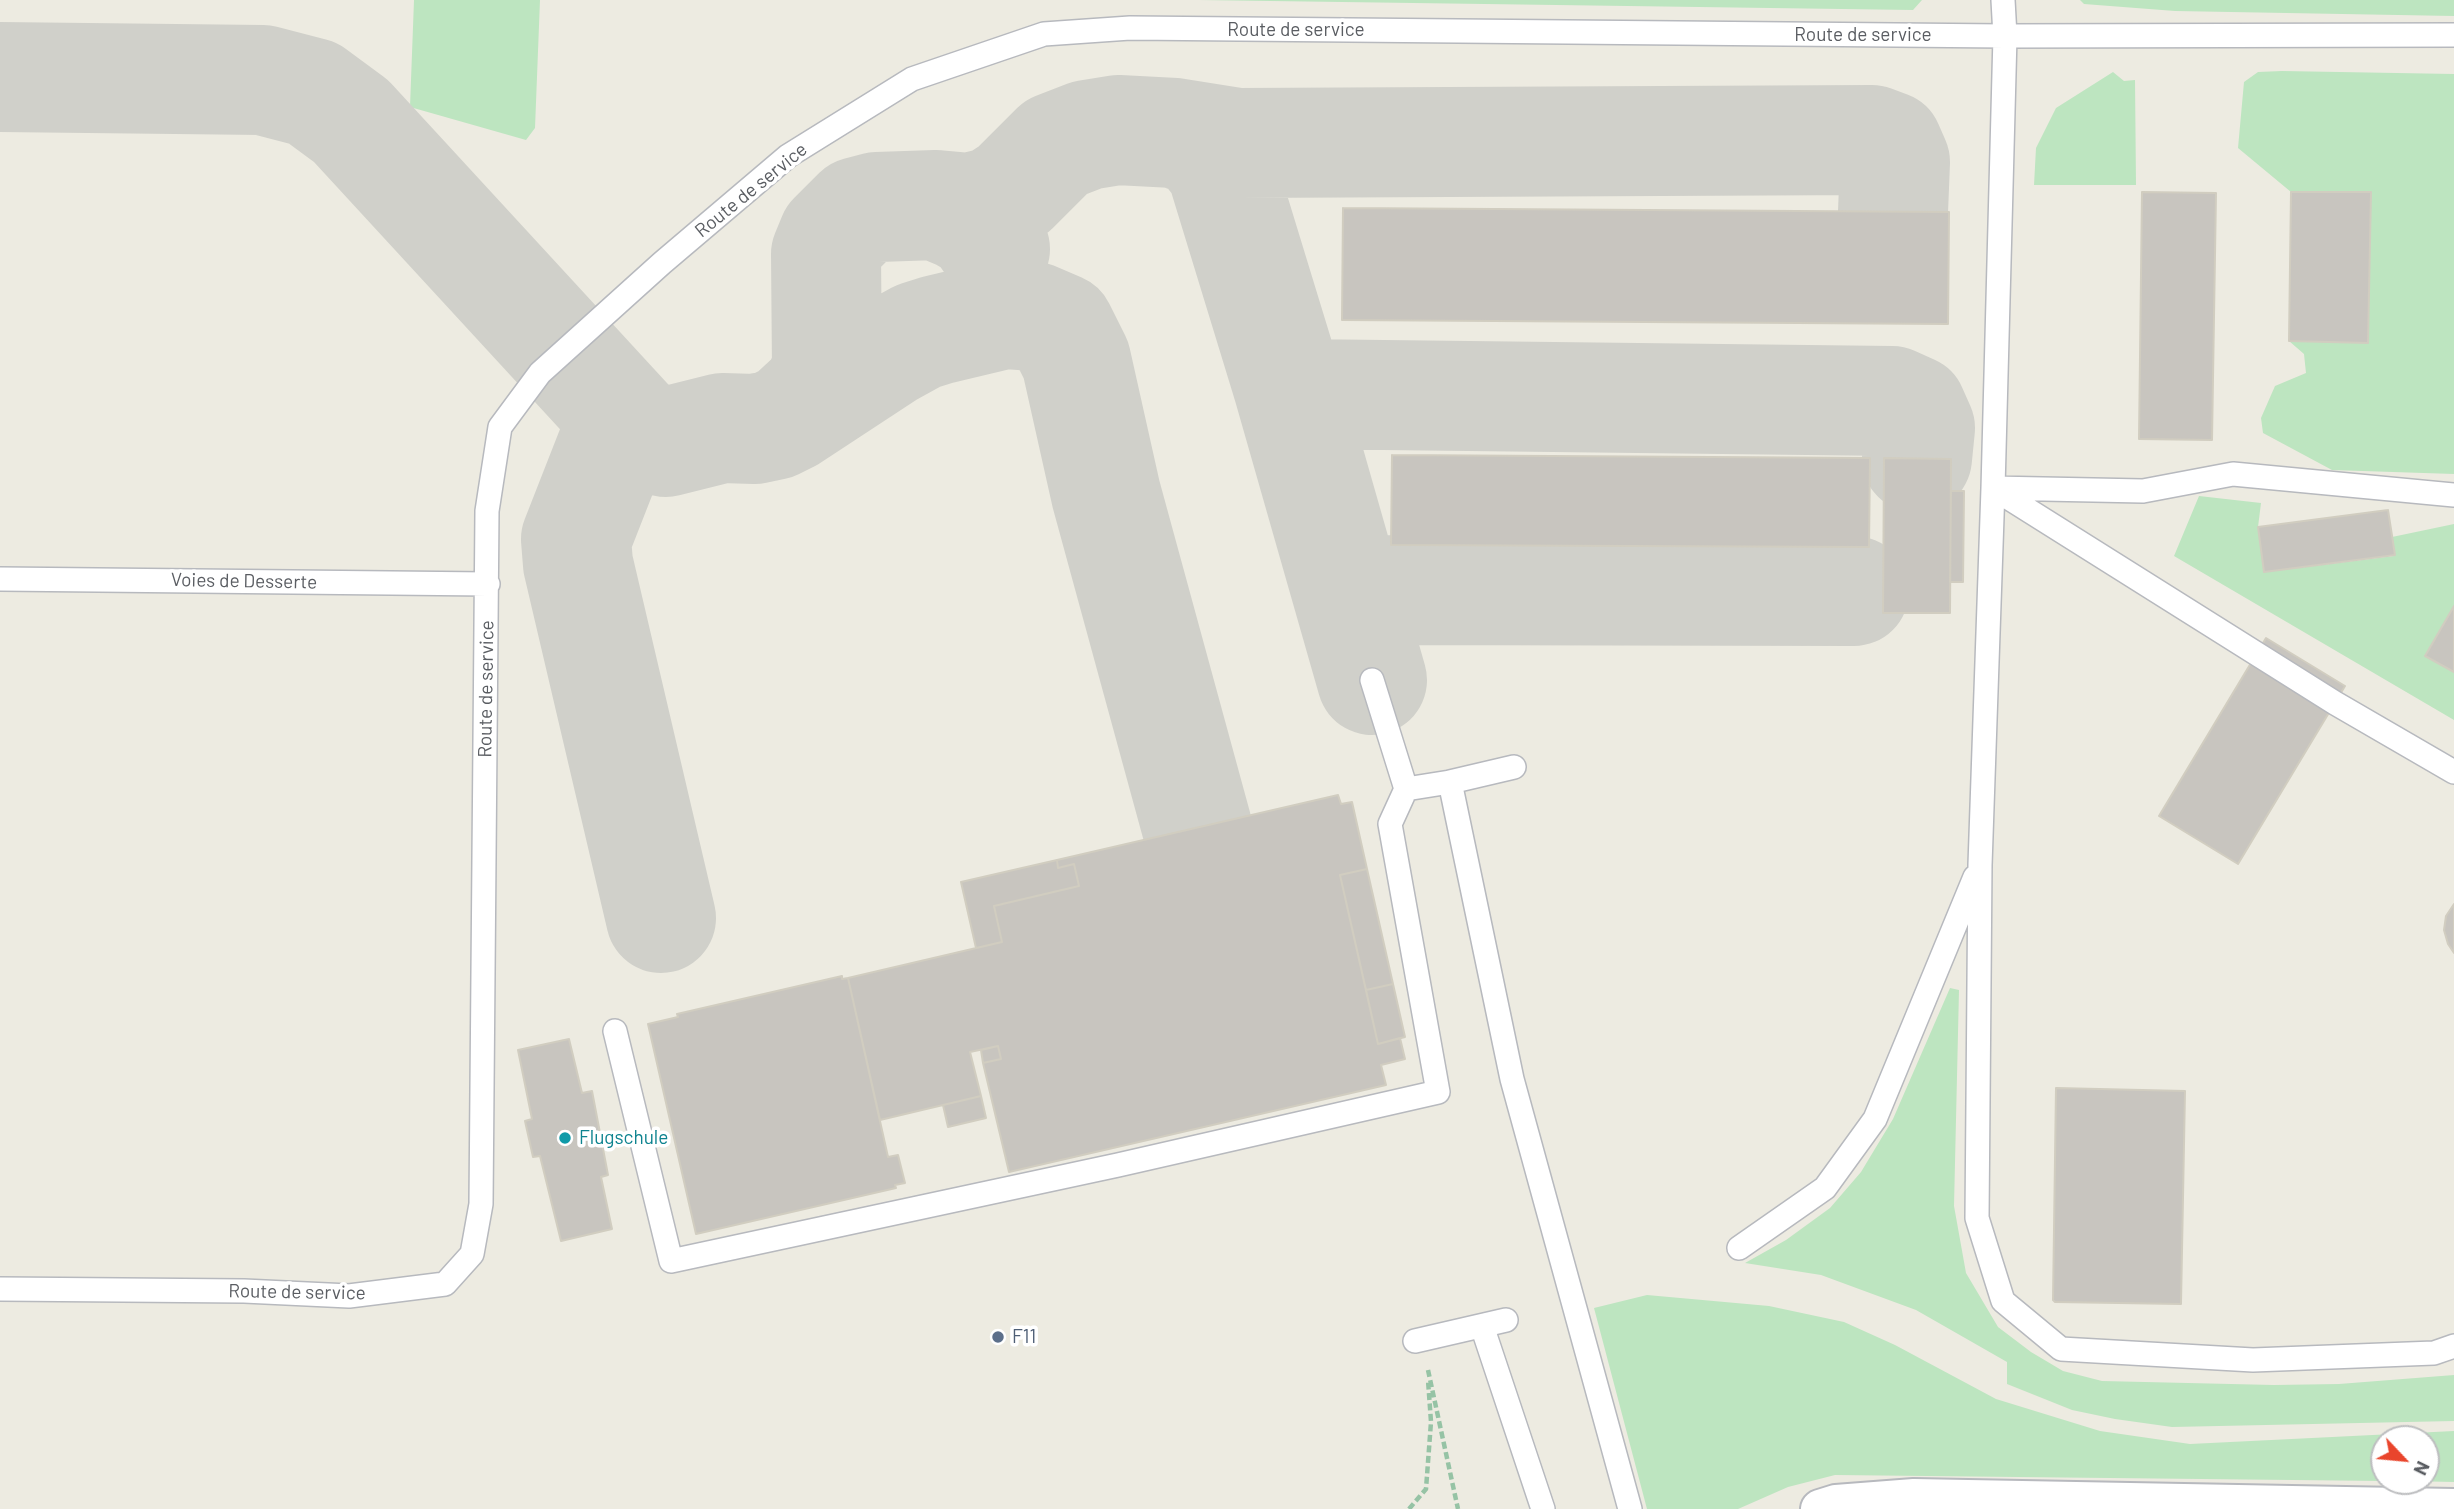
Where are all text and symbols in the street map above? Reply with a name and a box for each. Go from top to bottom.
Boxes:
street label: Route de service [1227,19,1365,41]
street label: Route de service [1794,24,1932,46]
street label: Route de service [690,138,812,242]
street label: Voies de Desserte [171,568,317,594]
street label: Route de service [473,620,499,758]
place label: Flugschule [579,1127,668,1149]
marker: Flugschule [557,1130,573,1146]
street label: Route de service [228,1279,366,1305]
place label: F11 [1012,1326,1036,1348]
marker: F11 [990,1329,1006,1345]
north arrow [2370,1425,2440,1495]
text: N [2409,1458,2436,1479]

